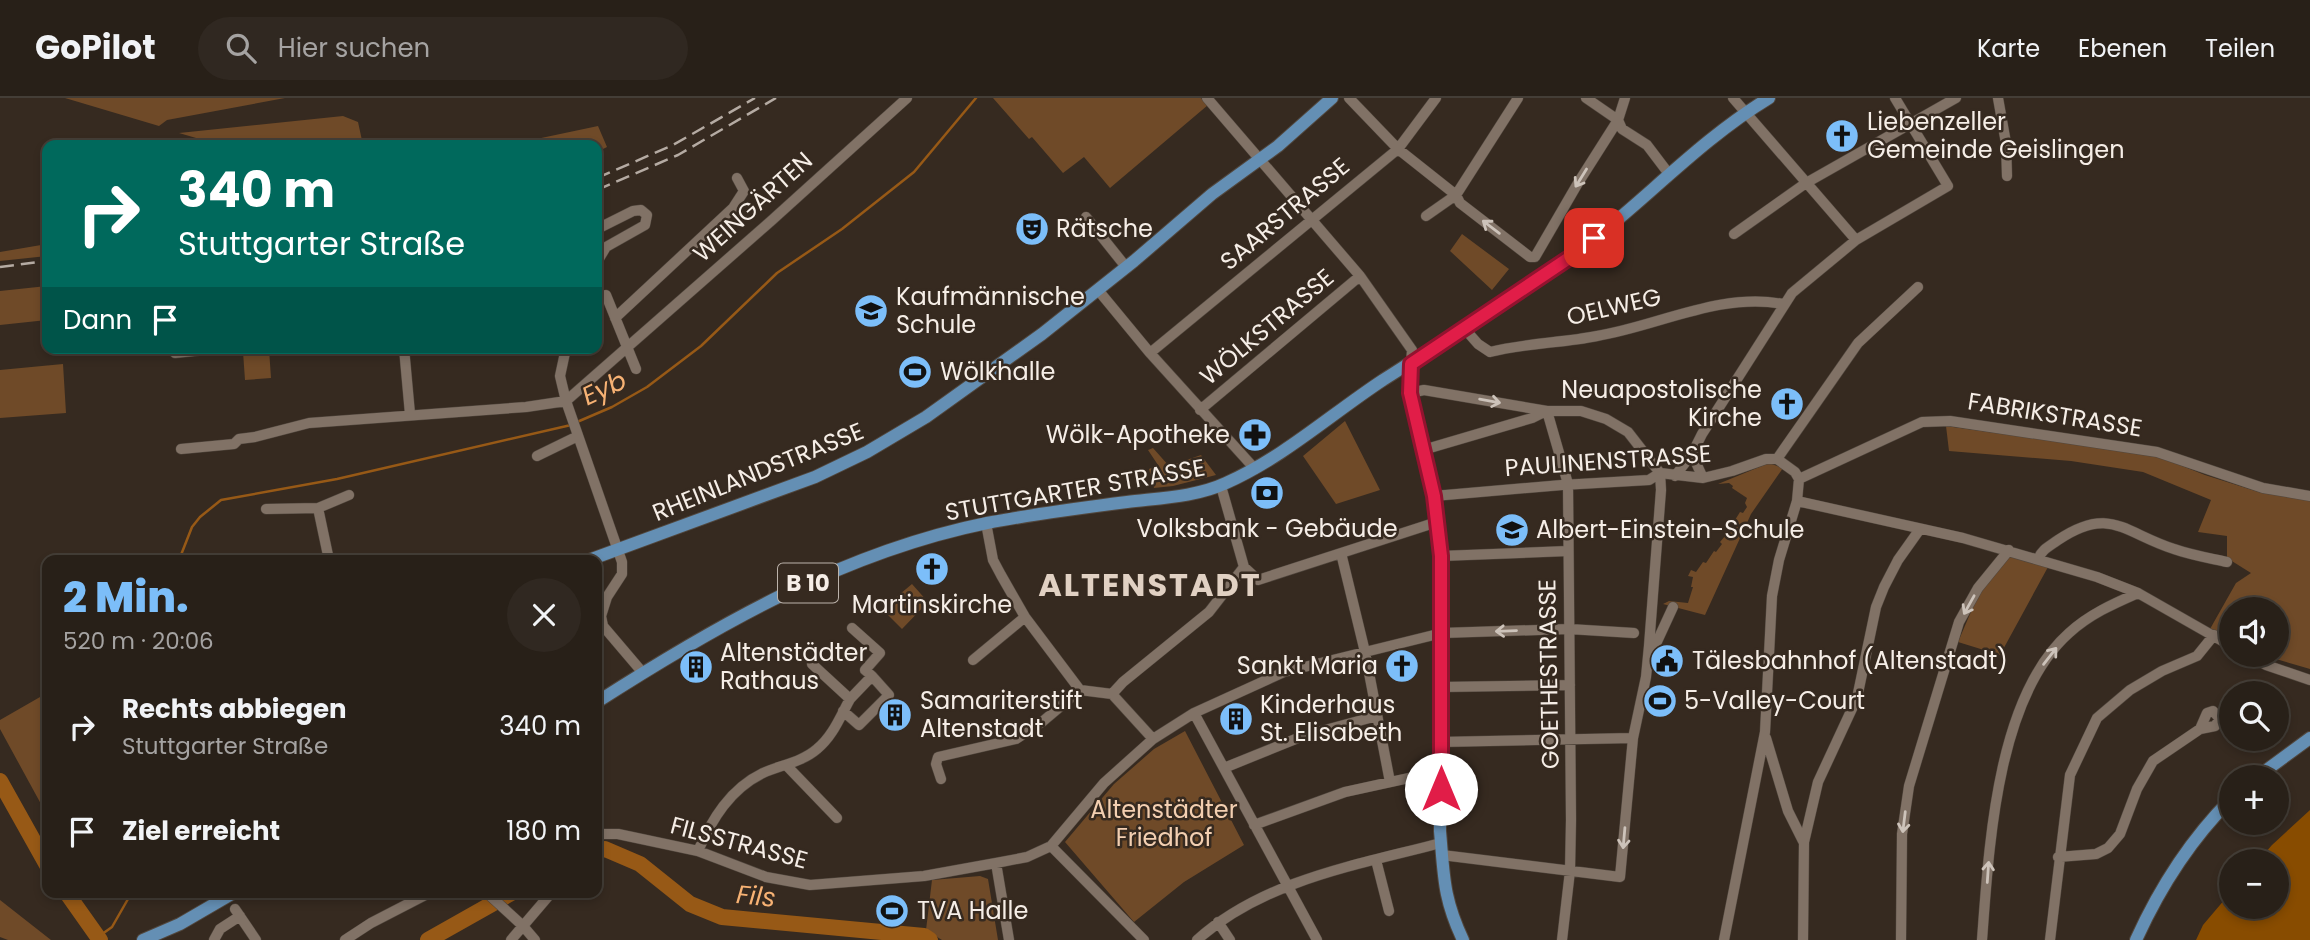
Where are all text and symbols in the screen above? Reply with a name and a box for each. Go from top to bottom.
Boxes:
search box [198,17,688,80]
text: GoPilot [35,24,156,71]
icon: search [222,29,260,67]
text: Hier suchen [278,30,430,66]
text: Karte [1977,32,2040,65]
text: Ebenen [2078,32,2167,65]
text: Teilen [2205,32,2275,65]
place label: Liebenzeller Gemeinde Geislingen [1867,105,2125,166]
church icon: Liebenzeller Gemeinde Geislingen [1823,117,1861,155]
street label: WEINGÄRTEN [686,144,819,269]
street label: SAARSTRASSE [1213,150,1356,277]
text: 340 m [178,156,335,224]
one-way arrow [1574,167,1588,187]
icon: right [63,168,154,259]
pin [1564,208,1624,268]
theatre icon: Rätsche [1013,210,1051,248]
place label: Rätsche [1056,212,1153,245]
icon: arrive [1575,219,1613,257]
one-way arrow [1483,220,1501,235]
text: Stuttgarter Straße [178,221,465,266]
street label: WÖLKSTRASSE [1193,261,1341,392]
place label: Kaufmännische Schule [896,280,1085,341]
street label: OELWEG [1563,280,1664,333]
school or university icon: Kaufmännische Schule [852,292,890,330]
icon: arrive [146,301,184,339]
text: Dann [63,302,132,338]
sports icon: Wölkhalle [896,353,934,391]
place label: Wölkhalle [940,355,1055,388]
water label: Eyb [576,362,632,414]
place label: Neuapostolische Kirche [1561,373,1762,434]
street label: FABRIKSTRASSE [1965,384,2145,445]
church icon: Neuapostolische Kirche [1768,385,1806,423]
one-way arrow [1478,395,1501,408]
street label: RHEINLANDSTRASSE [647,414,868,529]
pharmacy icon: Wölk-Apotheke [1236,416,1274,454]
place label: Wölk-Apotheke [1046,418,1230,451]
street label: PAULINENSTRASSE [1504,437,1712,484]
street label: STUTTGARTER STRASSE [942,450,1207,529]
bank icon: Volksbank - Gebäude [1248,474,1286,512]
school or university icon: Albert-Einstein-Schule [1493,511,1531,549]
place label: Volksbank - Gebäude [1136,512,1398,545]
place label: Albert-Einstein-Schule [1536,513,1804,546]
church icon: Martinskirche [913,550,951,588]
district label: ALTENSTADT [1038,562,1262,607]
road number: B 10 [778,564,838,603]
text: 2 Min. [63,568,189,627]
button: close [507,578,581,652]
street label: GOETHESTRASSE [1530,579,1567,769]
place label: Martinskirche [852,588,1012,621]
one-way arrow [1962,594,1976,614]
map controls [2219,597,2289,919]
button: sound [2219,597,2289,667]
one-way arrow [1494,624,1517,638]
text: 520 m · 20:06 [63,625,214,657]
place label: Altenstädter Rathaus [720,636,867,697]
public building icon: Tälesbahnhof (Altenstadt) [1648,642,1686,680]
place label: Tälesbahnhof (Altenstadt) [1692,644,2008,677]
church icon: Sankt Maria [1383,647,1421,685]
one-way arrow [2042,647,2057,666]
building icon: Altenstädter Rathaus [677,648,715,686]
place label: Sankt Maria [1237,649,1378,682]
button: search [2219,681,2289,751]
sports icon: 5-Valley-Court [1641,682,1679,720]
place label: Samariterstift Altenstadt [920,684,1082,745]
place label: 5-Valley-Court [1684,684,1865,717]
place label: Kinderhaus St. Elisabeth [1260,688,1402,749]
text: Rechts abbiegen [122,691,347,727]
building icon: Samariterstift Altenstadt [876,696,914,734]
building icon: Kinderhaus St. Elisabeth [1217,700,1255,738]
icon: right [63,708,101,746]
text: 340 m [499,708,581,744]
text: Stuttgarter Straße [122,730,328,762]
position arrow [1404,752,1478,826]
button: + [2219,765,2289,835]
park label: Altenstädter Friedhof [1090,793,1238,854]
street label: FILSSTRASSE [667,808,811,877]
one-way arrow [1897,810,1910,833]
icon: arrive [63,813,101,851]
text: Ziel erreicht [122,813,280,849]
text: 180 m [506,813,581,849]
one-way arrow [1617,826,1630,849]
button: − [2219,849,2289,919]
one-way arrow [1981,861,1994,884]
water label: Fils [734,876,778,916]
sports icon: TVA Halle [873,892,911,930]
place label: TVA Halle [917,894,1028,927]

